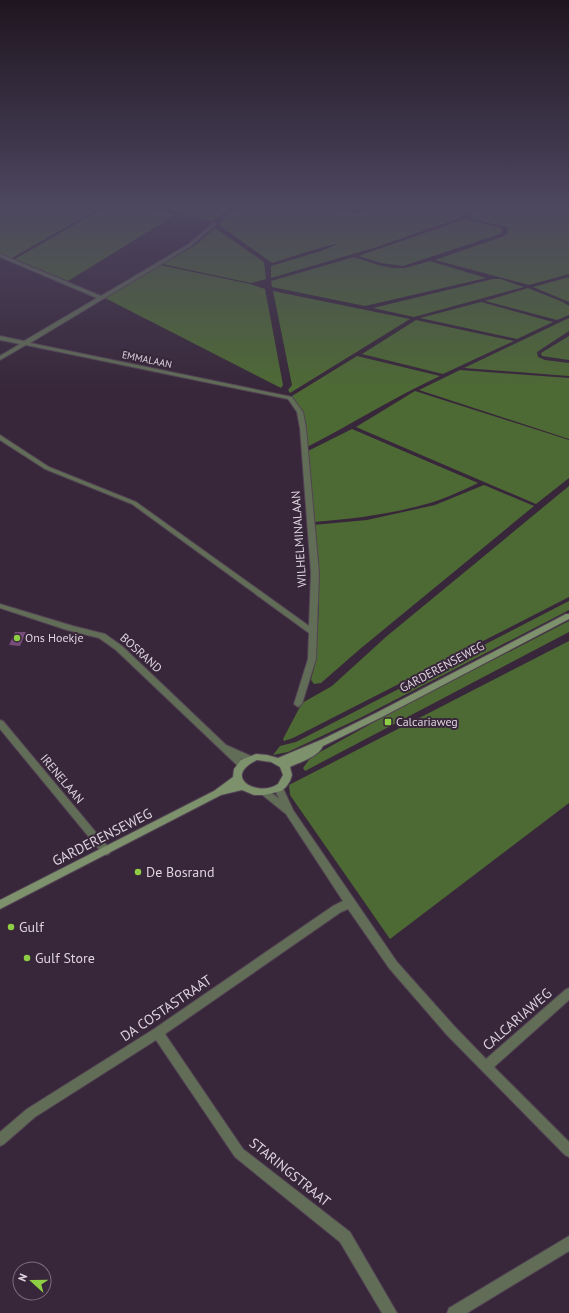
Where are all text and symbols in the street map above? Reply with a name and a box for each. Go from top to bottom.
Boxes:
street label: EMMALAAN [121,348,173,371]
street label: WILHELMINALAAN [288,490,309,588]
place label: Ons Hoekje [25,630,84,645]
street label: BOSRAND [117,630,166,675]
marker: Ons Hoekje [12,633,22,643]
street label: GARDERENSEWEG [397,638,487,695]
place label: Calcariaweg [396,714,458,729]
marker: Calcariaweg [383,717,393,727]
street label: IRENELAAN [37,751,87,806]
street label: GARDERENSEWEG [49,804,155,870]
place label: De Bosrand [146,863,214,881]
marker: De Bosrand [133,867,143,877]
place label: Gulf [19,918,44,936]
marker: Gulf [6,922,16,932]
place label: Gulf Store [35,949,95,967]
marker: Gulf Store [22,953,32,963]
street label: DA COSTASTRAAT [117,971,215,1045]
street label: CALCARIAWEG [479,984,555,1054]
street label: STARINGSTRAAT [246,1134,334,1210]
north arrow [12,1261,52,1301]
text: N [15,1272,30,1283]

